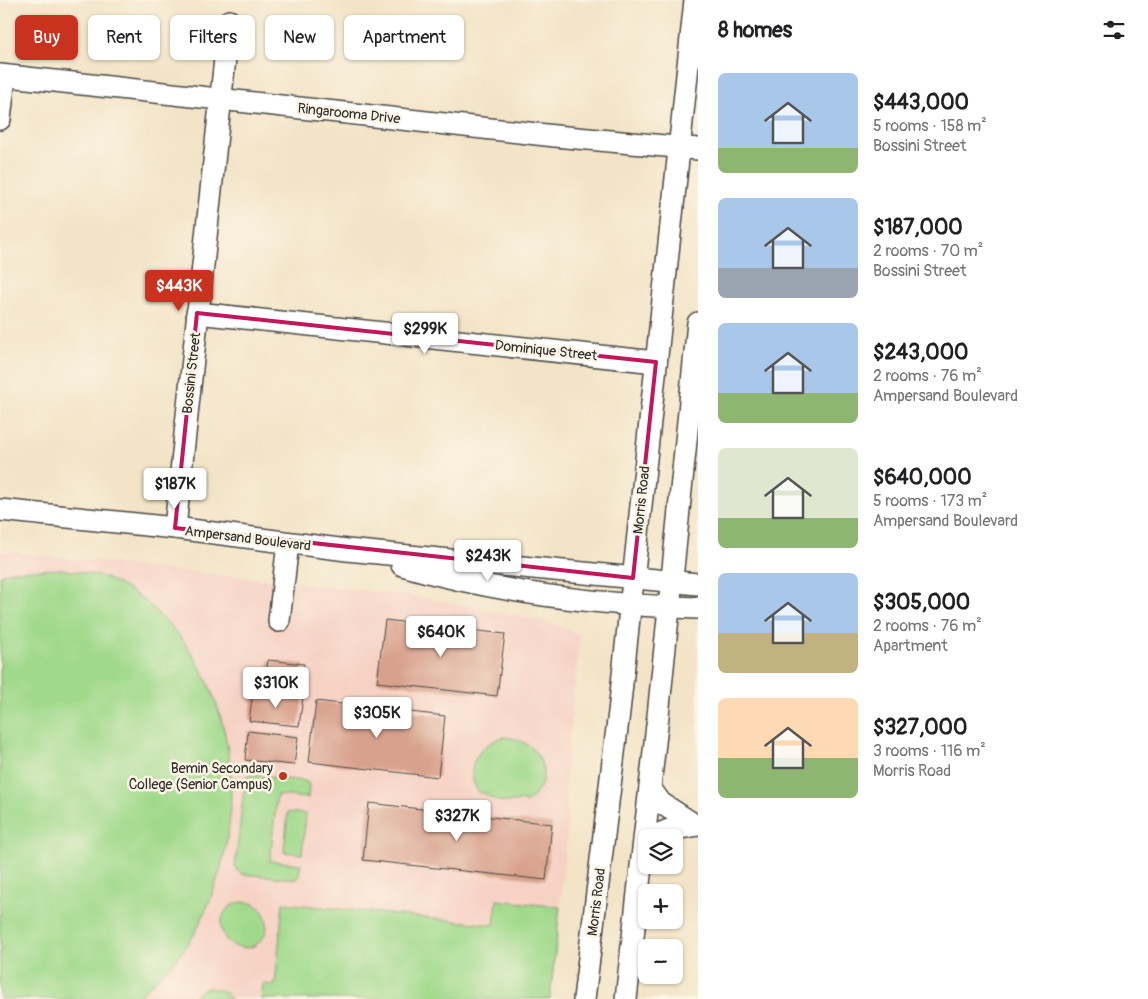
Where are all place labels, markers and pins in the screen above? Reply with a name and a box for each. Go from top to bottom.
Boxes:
pin: $443K [144,270,214,312]
pin: $299K [390,312,460,355]
pin: $187K [140,468,210,510]
pin: $243K [453,540,523,582]
pin: $640K [406,616,476,658]
pin: $310K [241,666,311,709]
pin: $305K [342,696,412,739]
place label: Bemin Secondary College (Senior Campus) [129,760,273,793]
marker: Bemin Secondary College (Senior Campus) [277,770,289,782]
pin: $327K [422,800,492,842]

